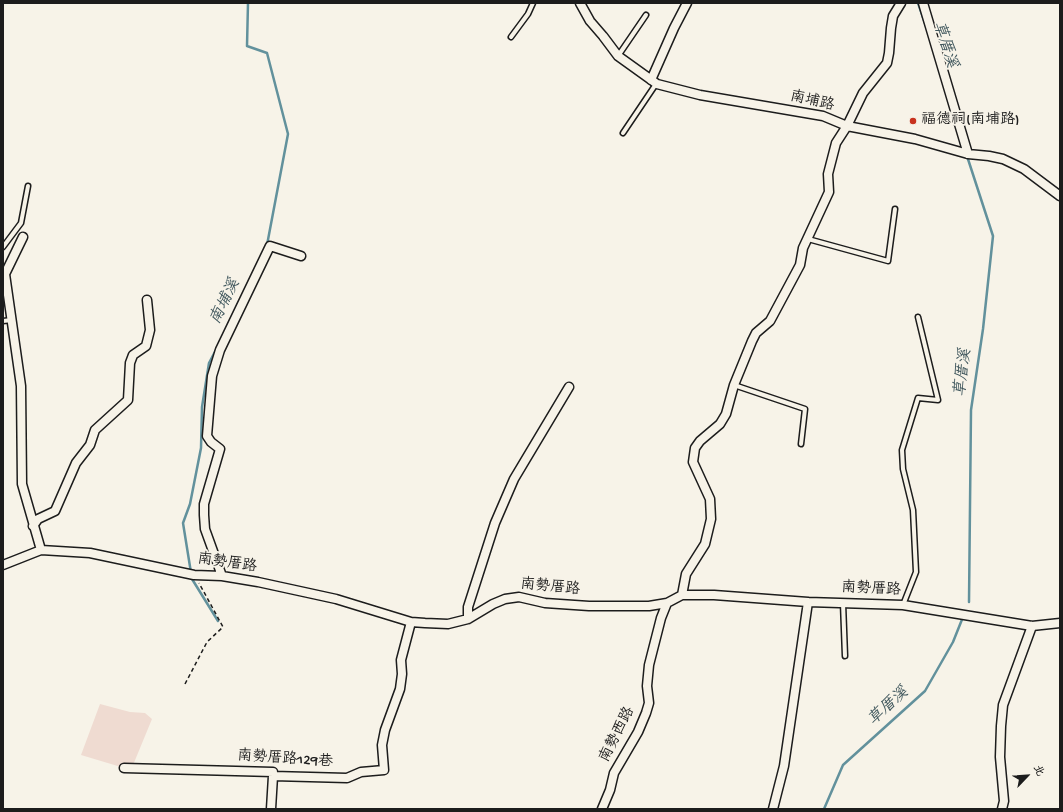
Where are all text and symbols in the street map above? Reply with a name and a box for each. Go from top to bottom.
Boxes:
water label: 草厝溪 [927,19,961,71]
street label: 南埔路 [788,88,836,116]
place label: 福德祠(南埔路) [921,112,1019,130]
marker: 福德祠(南埔路) [908,116,918,126]
water label: 南埔溪 [207,276,245,328]
water label: 草厝溪 [952,348,976,398]
street label: 南勢厝路 [196,551,258,577]
street label: 南勢厝路 [519,576,581,600]
street label: 南勢厝路 [841,579,901,601]
water label: 草厝溪 [865,684,913,730]
street label: 南勢西路 [596,704,640,766]
street label: 南勢厝路129巷 [237,748,333,772]
north arrow [1007,756,1047,796]
text: 北 [1030,763,1046,778]

